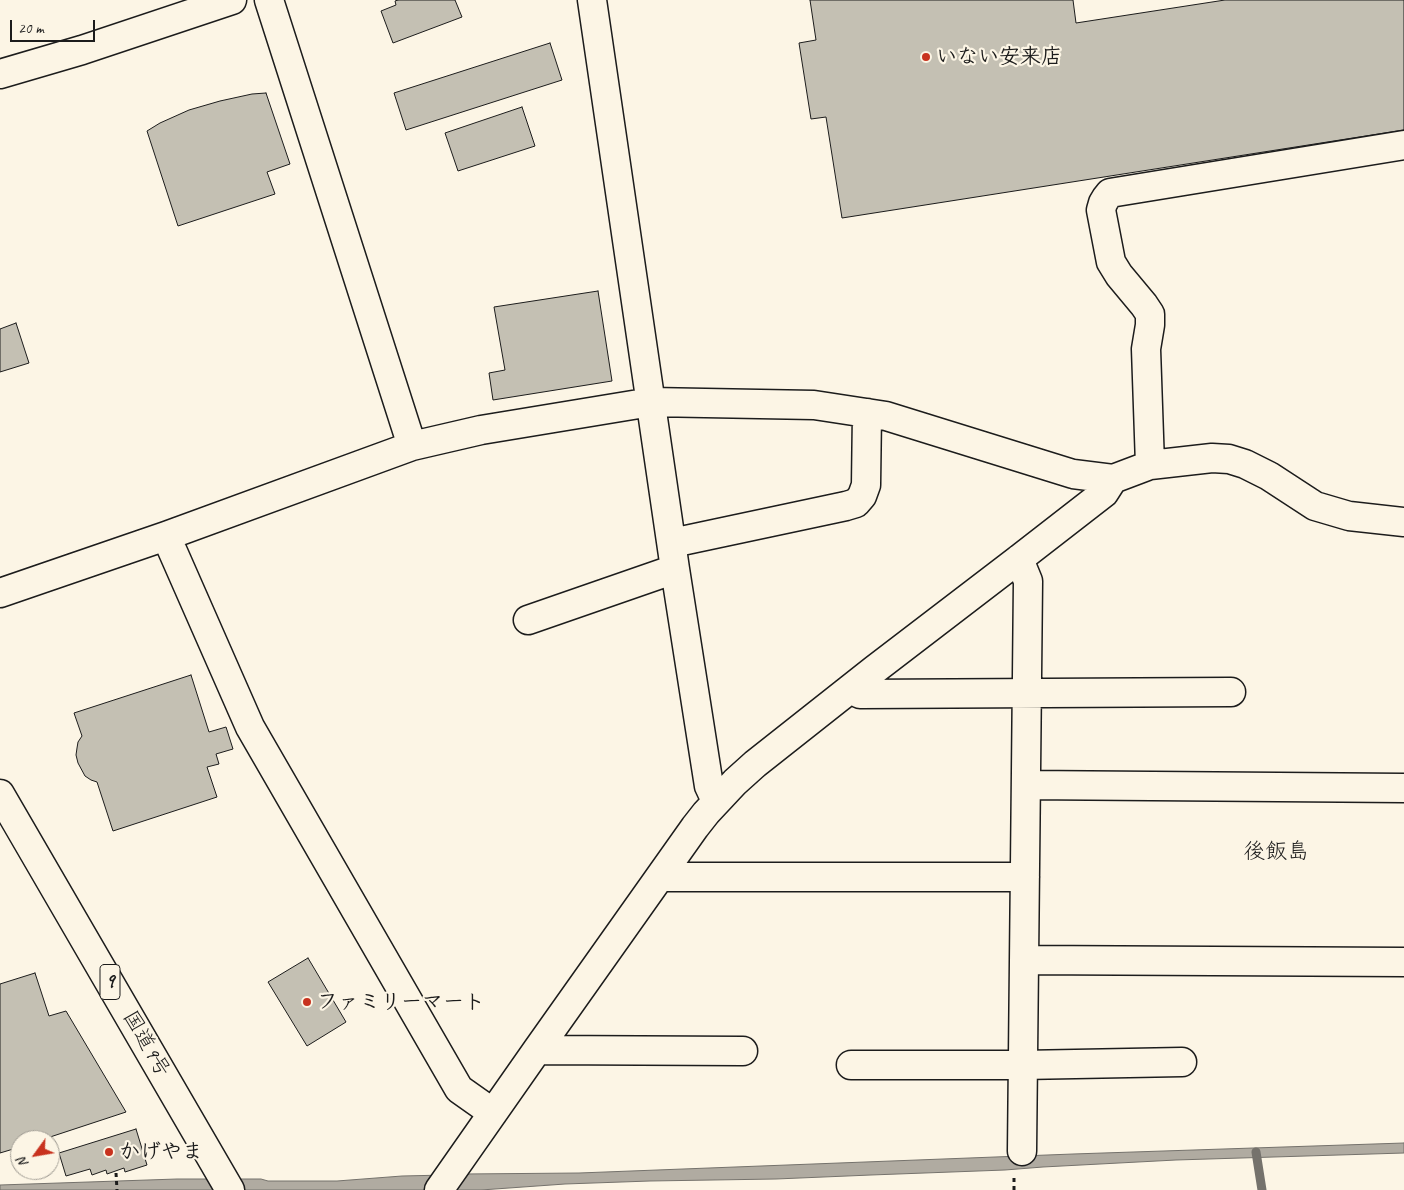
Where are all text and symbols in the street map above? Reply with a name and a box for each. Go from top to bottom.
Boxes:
scale bar [12,10,98,42]
text: 20 m [18,19,44,38]
place label: いない安来店 [936,44,1062,70]
marker: いない安来店 [920,51,932,63]
district label: 後飯島 [1243,839,1309,865]
road number: 9 [100,964,120,1000]
place label: ファミリーマート [317,989,485,1015]
marker: ファミリーマート [301,996,313,1008]
street label: 国道9号 [117,1006,175,1082]
north arrow [10,1130,60,1180]
place label: かげやま [119,1139,203,1165]
marker: かげやま [103,1146,115,1158]
text: N [13,1155,32,1171]

